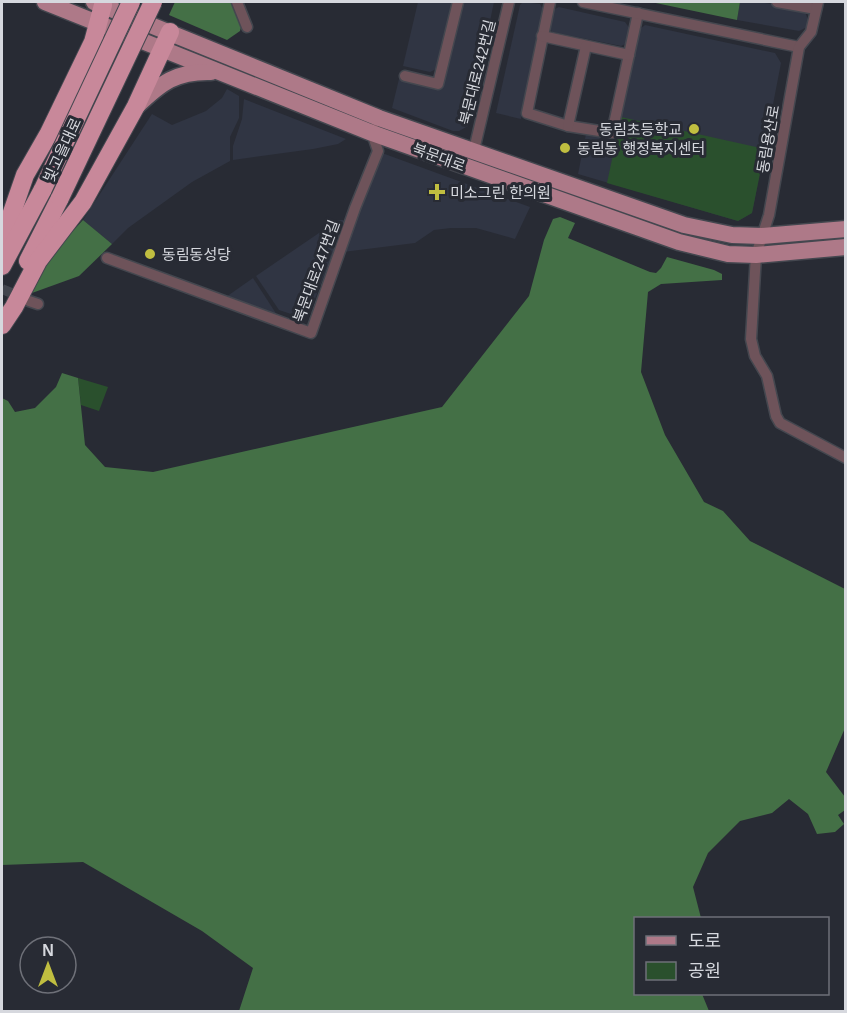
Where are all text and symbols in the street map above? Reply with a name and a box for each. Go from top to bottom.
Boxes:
street label: 북문대로242번길 [456,18,498,126]
street label: 동림용산로 [754,104,782,174]
street label: 빛고을대로 [40,115,84,185]
place label: 동림초등학교 [599,121,682,138]
marker: 동림초등학교 [687,122,701,136]
street label: 북문대로 [410,140,468,174]
place label: 동림동 행정복지센터 [577,140,705,157]
marker: 동림동 행정복지센터 [558,141,572,155]
marker: 미소그린 한의원 [428,183,446,201]
place label: 미소그린 한의원 [450,184,551,201]
street label: 북문대로247번길 [290,217,342,325]
place label: 동림동성당 [162,246,231,263]
marker: 동림동성당 [143,247,157,261]
legend [634,917,829,995]
text: 도로 [688,931,721,951]
north arrow [18,935,78,995]
text: N [42,942,54,959]
text: 공원 [688,961,721,981]

